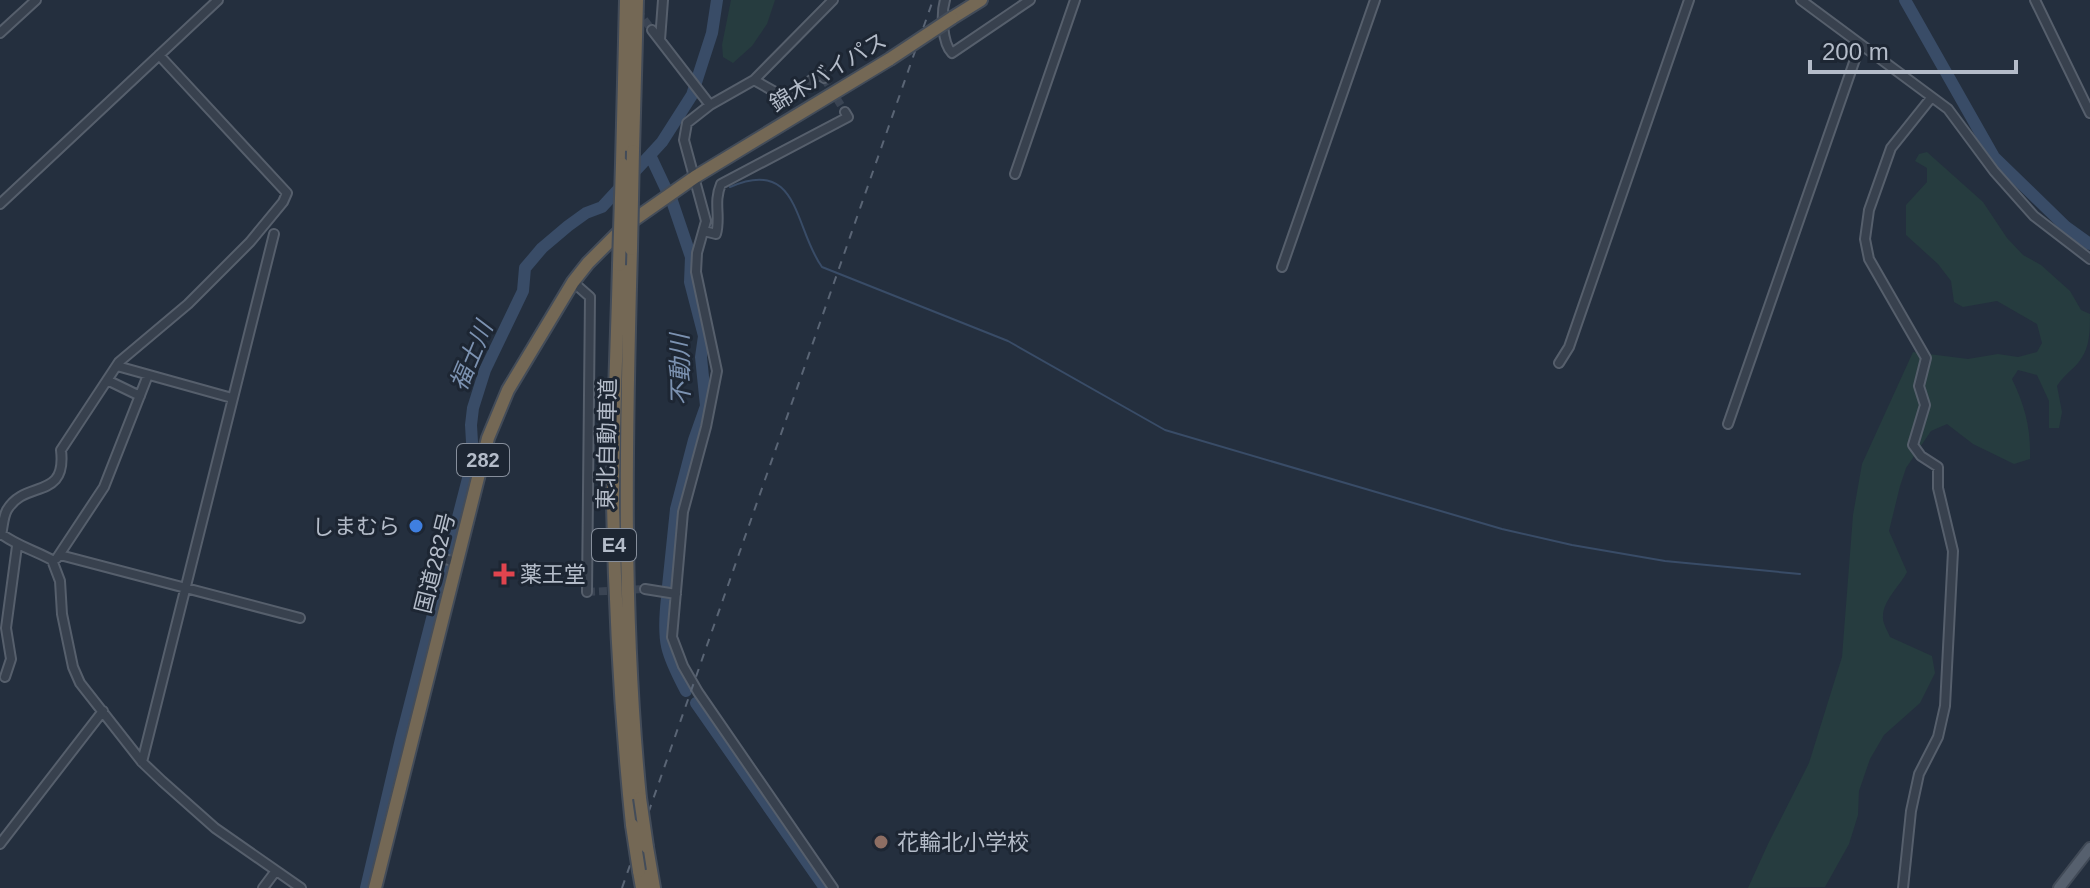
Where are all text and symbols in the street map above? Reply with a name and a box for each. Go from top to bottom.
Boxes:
scale bar [1810,24,2016,74]
street label: 錦木バイパス [765,27,891,117]
text: 200 m [1822,38,1889,65]
water label: 福士川 [445,315,499,394]
water label: 不動川 [666,331,694,406]
street label: 東北自動車道 [593,378,621,510]
road number: 282 [457,444,509,476]
street label: 国道282号 [410,510,460,616]
place label: しまむら [312,514,400,539]
marker: しまむら [407,517,425,535]
road number: E4 [592,529,636,561]
place label: 薬王堂 [520,562,586,587]
marker: 薬王堂 [495,565,513,583]
place label: 花輪北小学校 [897,830,1029,855]
marker: 花輪北小学校 [872,833,890,851]

